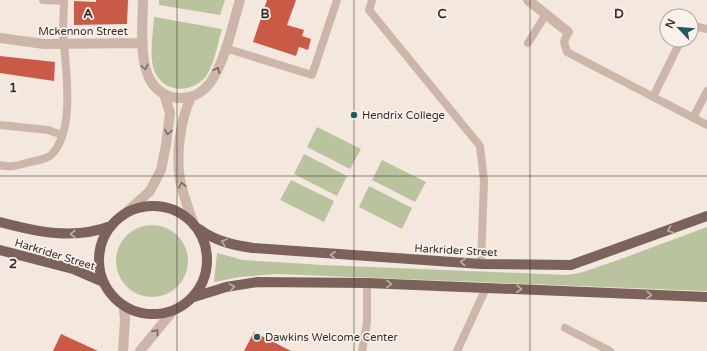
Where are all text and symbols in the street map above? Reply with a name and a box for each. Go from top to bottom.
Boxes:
text: A [83,6,93,22]
text: B [260,6,270,22]
text: C [437,6,447,22]
text: D [614,6,624,22]
north arrow [659,8,699,48]
text: N [663,17,678,31]
street label: Mckennon Street [38,25,128,38]
one-way arrow [140,63,149,70]
one-way arrow [212,66,220,74]
text: 1 [9,80,17,96]
place label: Hendrix College [362,109,445,122]
marker: Hendrix College [349,110,359,120]
one-way arrow [164,129,173,135]
one-way arrow [178,181,186,188]
one-way arrow [667,225,674,233]
one-way arrow [70,230,76,238]
street label: Harkrider Street [13,236,97,273]
one-way arrow [220,238,227,247]
street label: Harkrider Street [414,242,498,259]
one-way arrow [330,250,336,259]
text: 2 [9,256,17,272]
one-way arrow [460,258,466,267]
one-way arrow [386,280,392,288]
one-way arrow [229,283,235,291]
one-way arrow [516,285,522,293]
one-way arrow [646,290,652,299]
one-way arrow [151,330,158,337]
place label: Dawkins Welcome Center [265,331,398,344]
marker: Dawkins Welcome Center [252,332,262,342]

